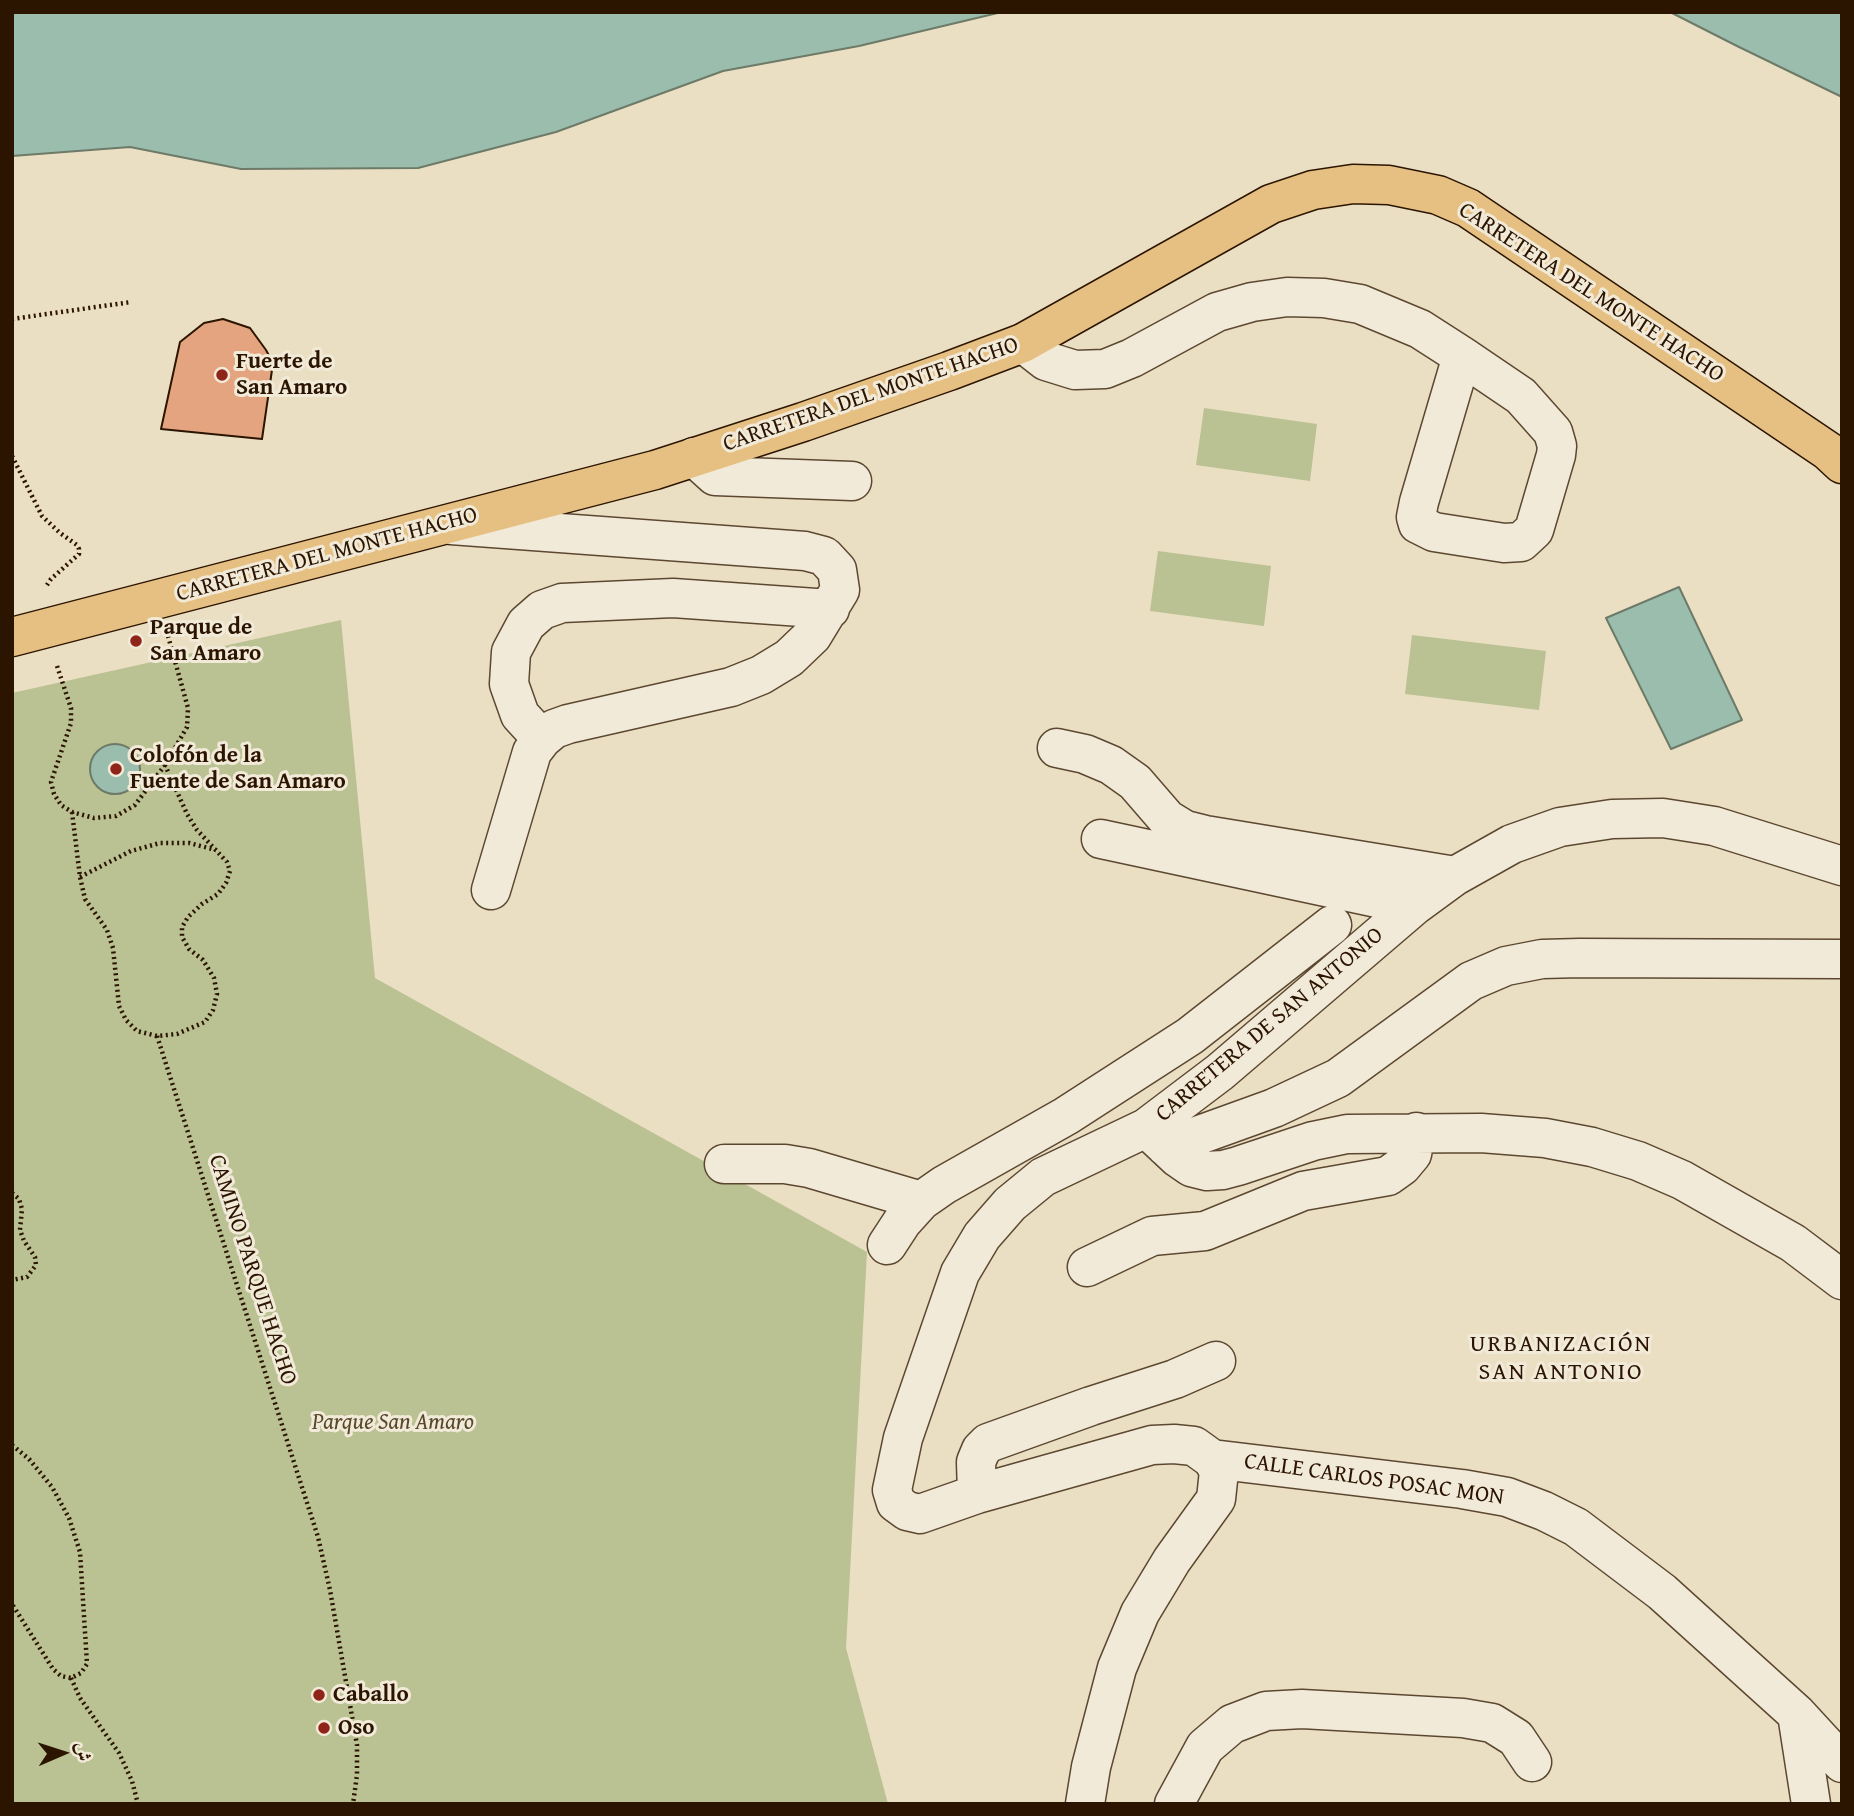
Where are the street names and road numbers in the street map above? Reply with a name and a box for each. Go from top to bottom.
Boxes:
street label: CARRETERA DEL MONTE HACHO [1453,197,1729,389]
street label: CARRETERA DEL MONTE HACHO [720,331,1022,459]
street label: CARRETERA DEL MONTE HACHO [173,501,481,609]
street label: CARRETERA DE SAN ANTONIO [1151,922,1389,1128]
street label: CAMINO PARQUE HACHO [202,1151,302,1389]
street label: CALLE CARLOS POSAC MON [1242,1448,1506,1512]

